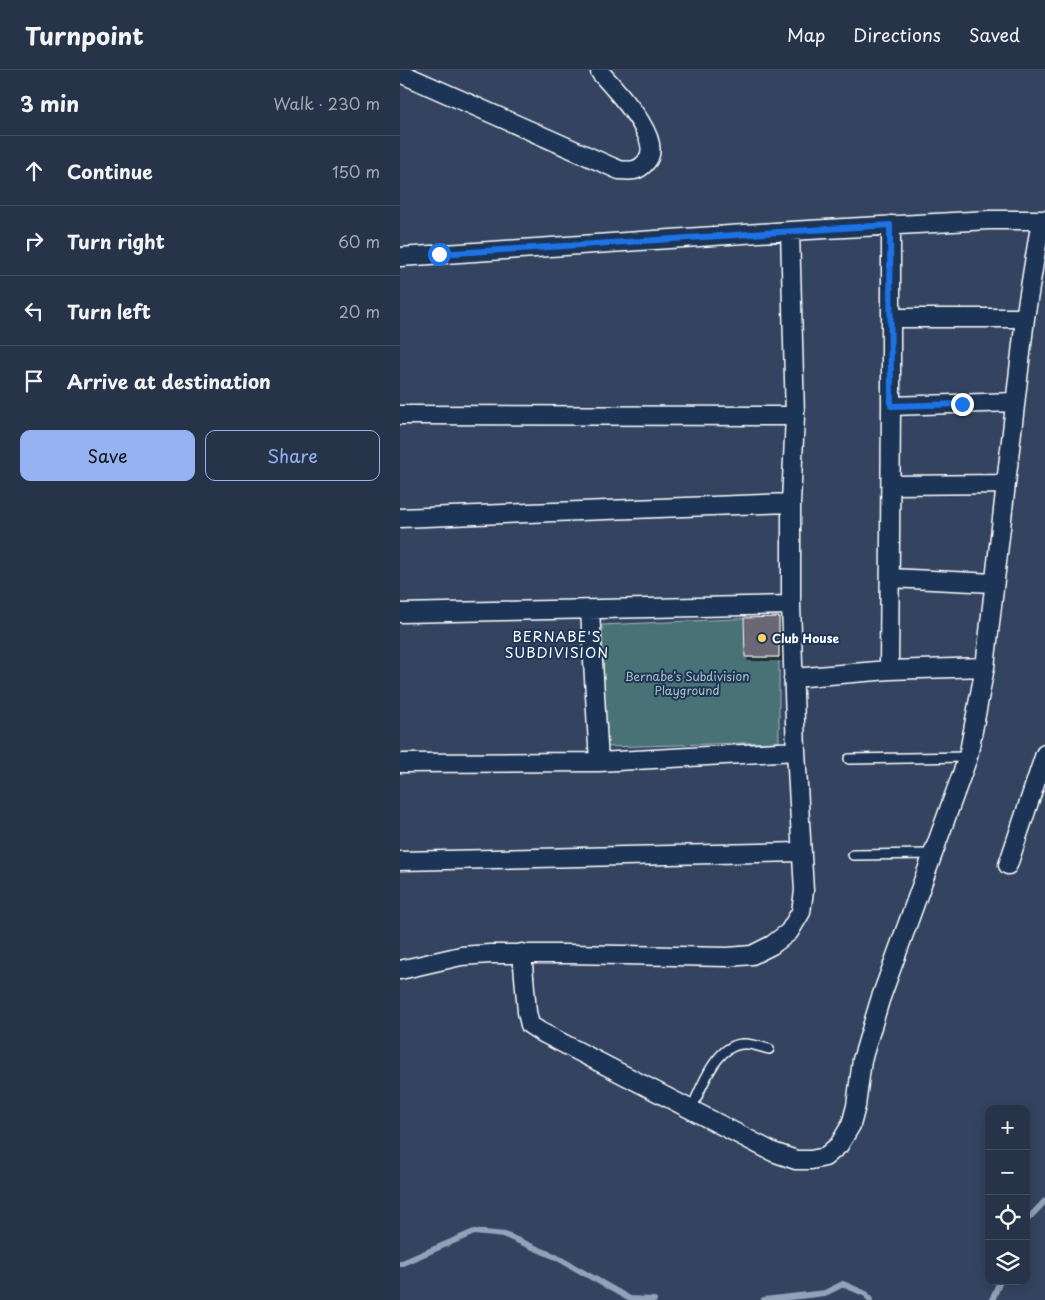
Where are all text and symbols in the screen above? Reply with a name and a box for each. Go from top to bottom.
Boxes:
text: Turnpoint [25,17,144,53]
text: Map [787,21,825,48]
text: Directions [853,21,941,48]
text: Saved [969,21,1020,48]
text: 3 min [20,87,79,119]
text: Walk · 230 m [273,91,380,115]
icon: ahead [20,157,48,185]
text: Continue [67,157,153,185]
text: 150 m [332,159,380,183]
icon: right [20,227,48,255]
text: Turn right [67,227,165,255]
text: 60 m [338,229,380,253]
route start [428,243,451,266]
icon: left [20,297,48,325]
text: Turn left [67,297,151,325]
text: 20 m [339,299,380,323]
icon: arrive [20,367,48,395]
text: Arrive at destination [67,367,271,395]
route end [951,393,974,416]
button: Save [20,430,195,481]
button: Share [205,430,380,481]
district label: BERNABE'S SUBDIVISION [505,626,609,663]
place label: Club House [772,629,839,647]
marker: Club House [756,632,768,644]
park label: Bernabe's Subdivision Playground [625,667,749,699]
map controls [985,1105,1030,1285]
button: + [985,1105,1030,1150]
button: − [985,1150,1030,1195]
button: locate [985,1195,1030,1240]
button: layers [985,1240,1030,1285]

